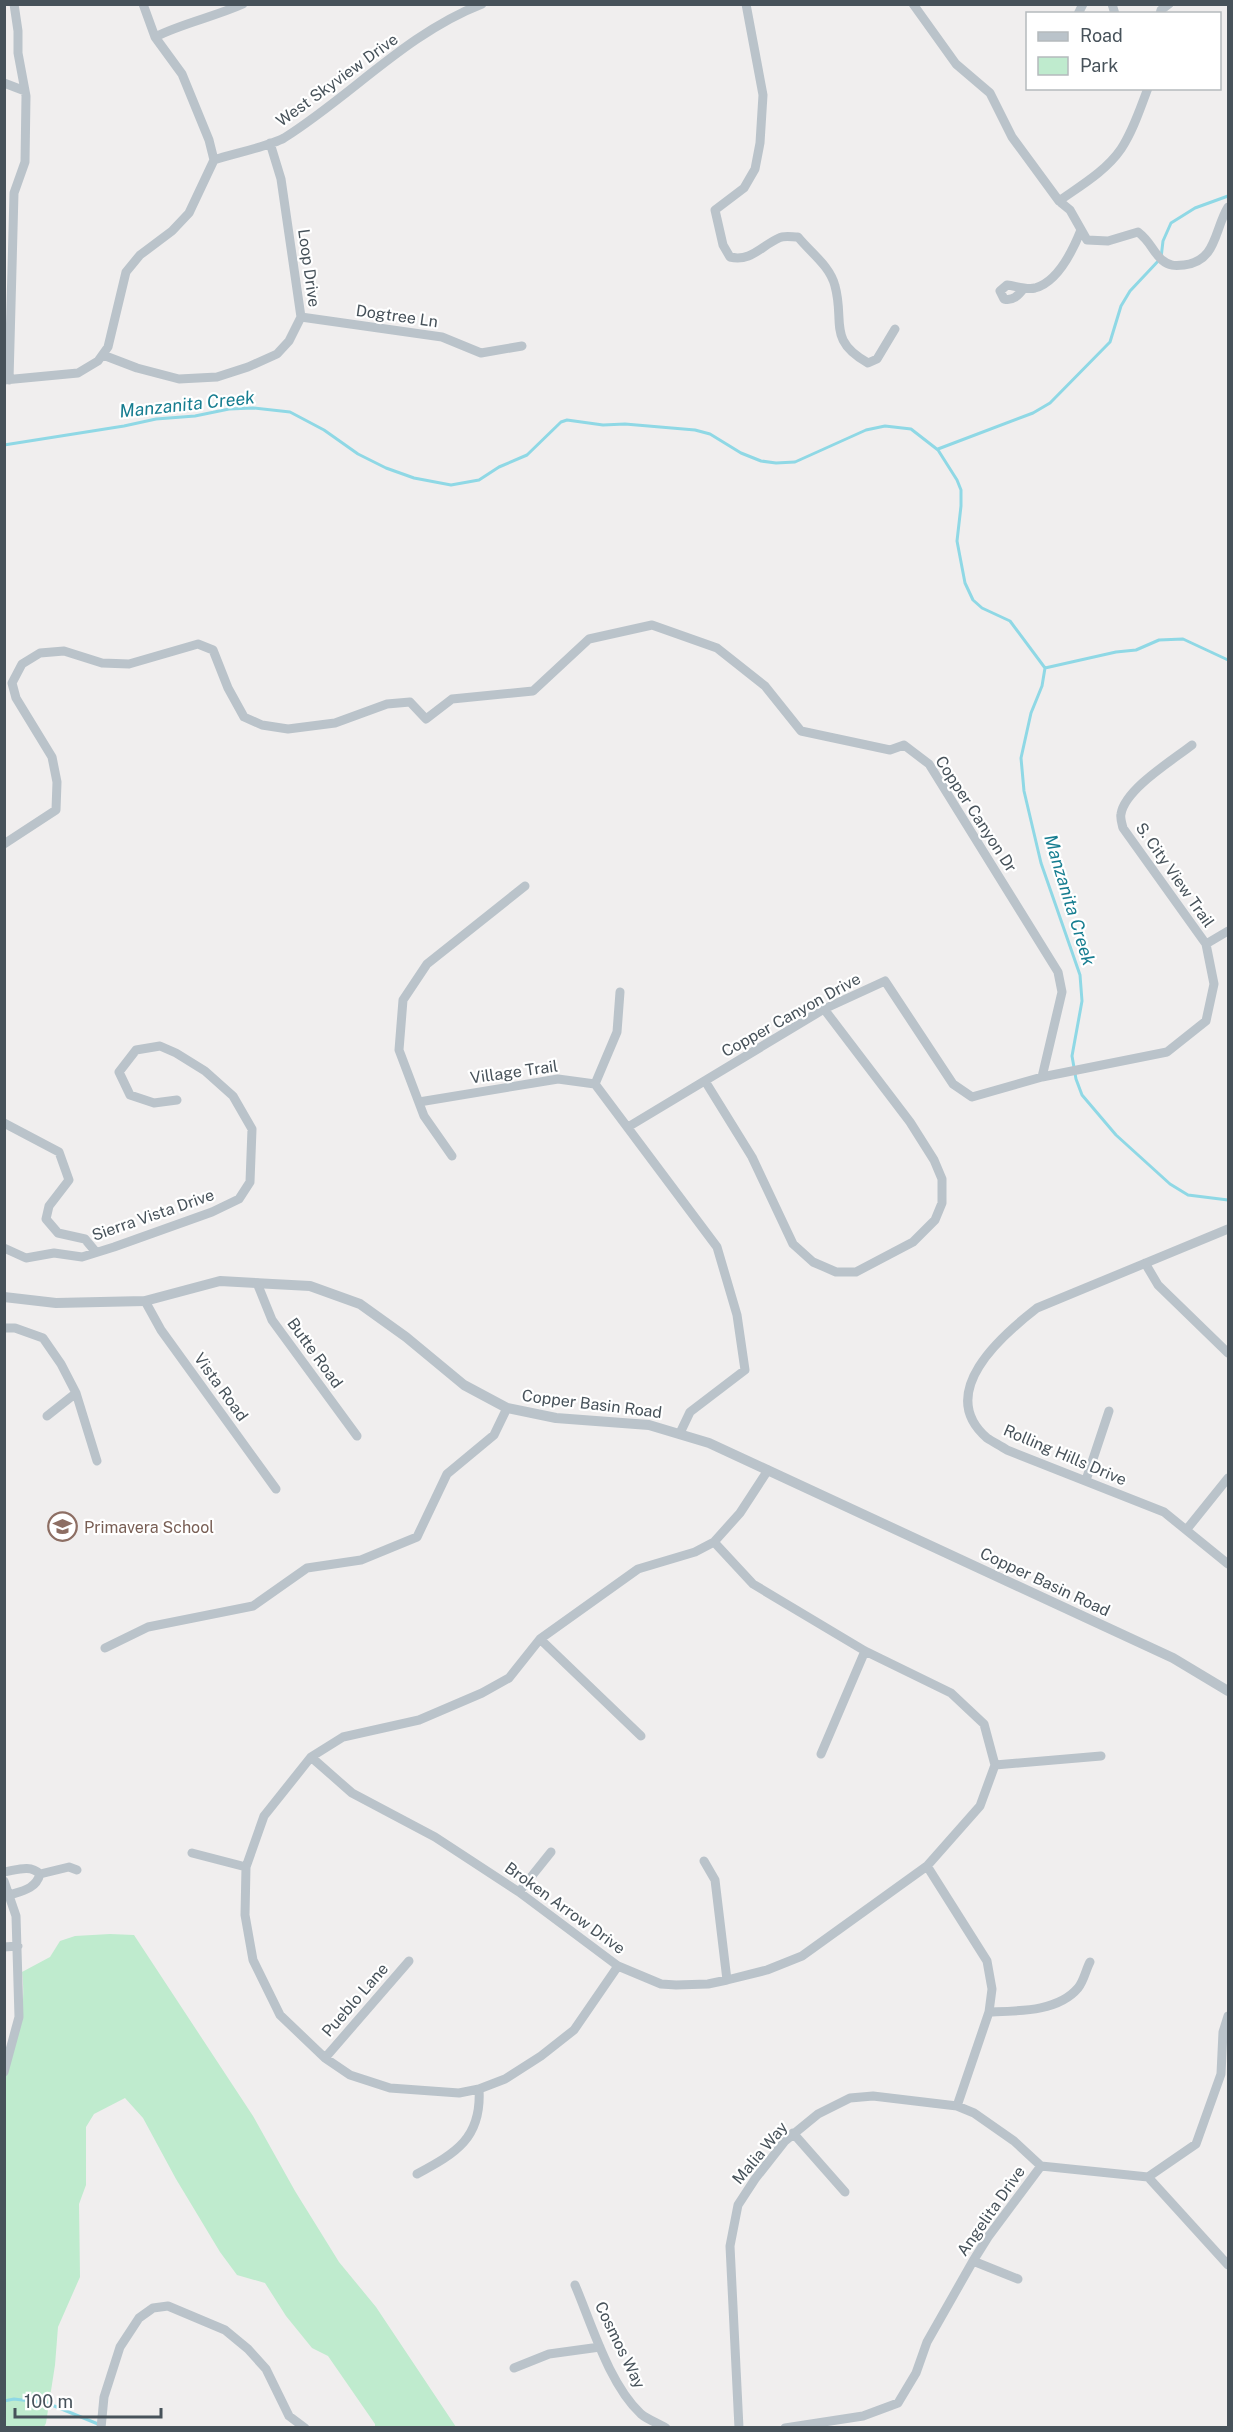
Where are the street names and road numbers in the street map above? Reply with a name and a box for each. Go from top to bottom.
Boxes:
street label: West Skyview Drive [272,29,402,131]
street label: Loop Drive [294,228,324,308]
street label: Dogtree Ln [355,301,439,331]
street label: Copper Canyon Dr [931,752,1021,876]
street label: S. City View Trail [1132,819,1218,931]
street label: Copper Canyon Drive [718,969,864,1061]
street label: Village Trail [469,1056,559,1088]
street label: Sierra Vista Drive [89,1185,217,1245]
street label: Butte Road [283,1314,347,1392]
street label: Vista Road [190,1349,252,1425]
street label: Copper Basin Road [521,1386,663,1422]
street label: Rolling Hills Drive [1001,1420,1129,1490]
street label: Copper Basin Road [977,1544,1113,1620]
street label: Broken Arrow Drive [501,1858,629,1958]
street label: Pueblo Lane [318,1959,392,2041]
street label: Malia Way [728,2118,792,2188]
street label: Angelita Drive [953,2162,1029,2260]
street label: Cosmos Way [591,2299,649,2392]

